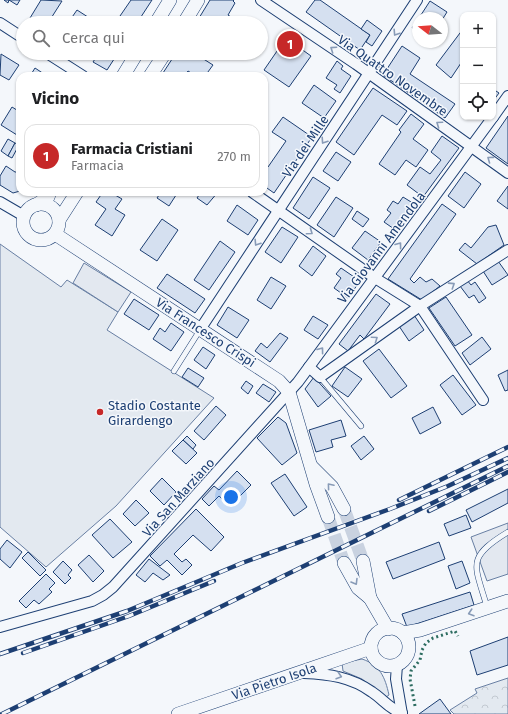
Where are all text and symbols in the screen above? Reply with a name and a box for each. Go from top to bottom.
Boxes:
north arrow [412,12,448,48]
map controls [460,12,496,120]
button: + [460,12,496,48]
search box [16,16,268,60]
icon: search [30,27,52,49]
text: Cerca qui [62,29,125,47]
pin: 1 [277,29,303,59]
one-way arrow [393,29,401,36]
street label: Via Quattro Novembre [335,32,450,119]
one-way arrow [331,47,338,54]
button: − [460,48,496,84]
button: locate [460,84,496,120]
text: Vicino [32,88,79,109]
street label: Via dei Mille [279,112,332,180]
one-way arrow [437,122,444,129]
one-way arrow [321,137,329,144]
text: Farmacia Cristiani [71,140,193,158]
text: 1 [43,149,49,164]
text: 270 m [217,149,251,164]
one-way arrow [487,157,494,164]
text: Farmacia [71,158,124,173]
street label: Via Giovanni Amendola [335,189,428,306]
one-way arrow [306,227,313,235]
one-way arrow [254,239,261,246]
one-way arrow [394,243,401,250]
one-way arrow [448,282,455,289]
street label: Via Francesco Crispi [153,295,258,370]
one-way arrow [371,336,378,344]
one-way arrow [317,347,324,354]
place label: Stadio Costante Girardengo [108,398,201,428]
marker: Stadio Costante Girardengo [95,407,105,417]
street label: Via San Marziano [139,455,218,540]
one-way arrow [327,483,334,490]
your location [221,487,241,507]
one-way arrow [350,578,357,585]
one-way arrow [468,609,475,617]
street label: Via Pietro Isola [230,660,318,703]
one-way arrow [335,671,342,680]

